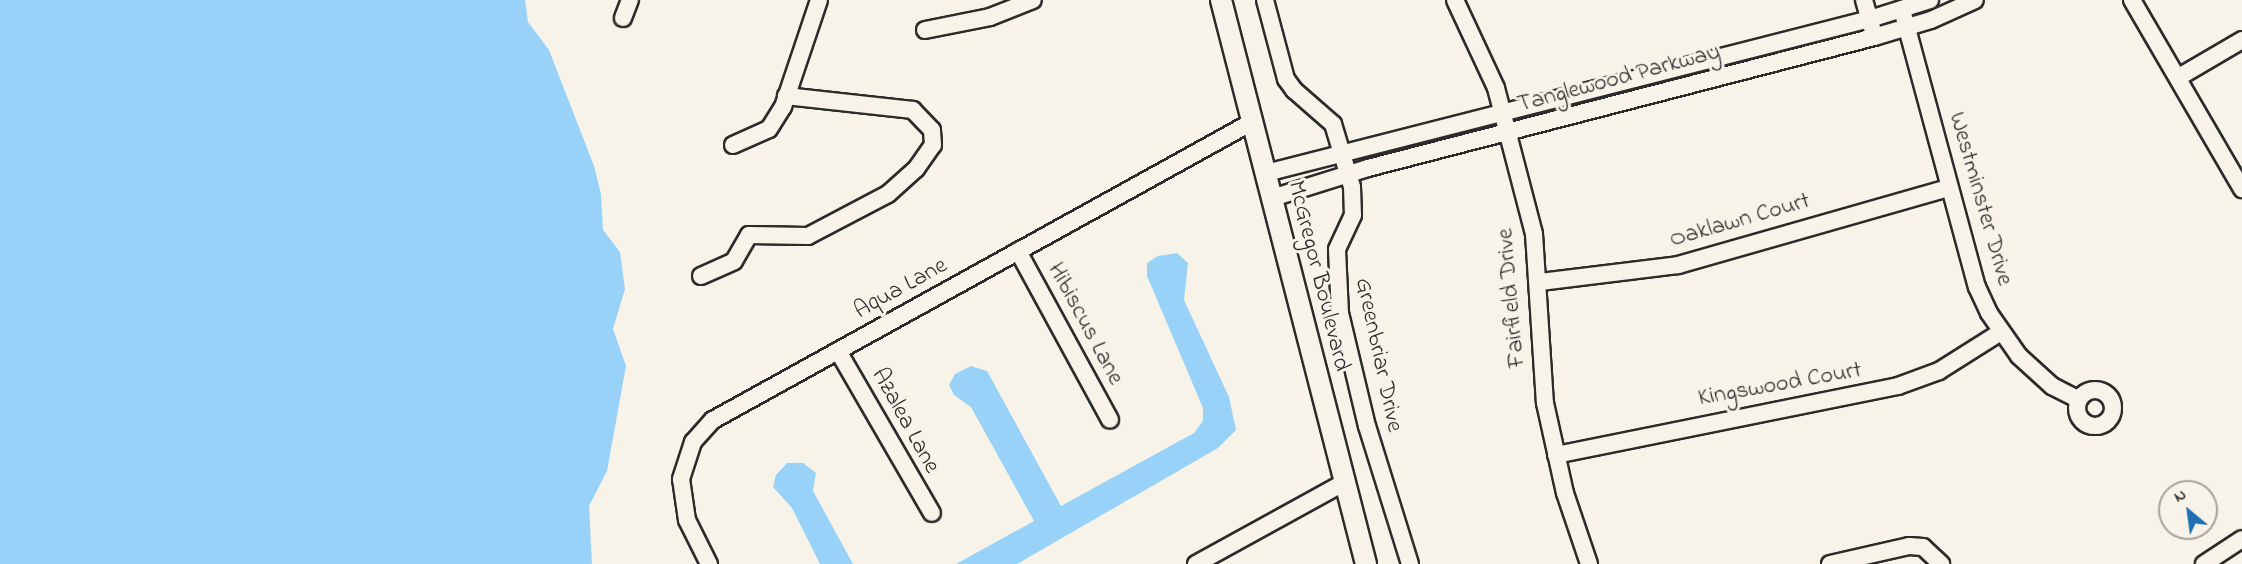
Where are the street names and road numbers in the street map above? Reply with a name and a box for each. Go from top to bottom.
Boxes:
street label: Tanglewood Parkway [1515,38,1723,120]
street label: Westminster Drive [1941,109,2019,289]
street label: McGregor Boulevard [1280,178,1356,374]
street label: Oaklawn Court [1667,187,1813,255]
street label: Fairfield Drive [1492,227,1532,369]
street label: Aqua Lane [849,252,953,326]
street label: Hibiscus Lane [1041,258,1129,390]
street label: Greenbriar Drive [1348,275,1408,435]
street label: Kingswood Court [1696,356,1864,414]
street label: Azalea Lane [864,363,946,479]

